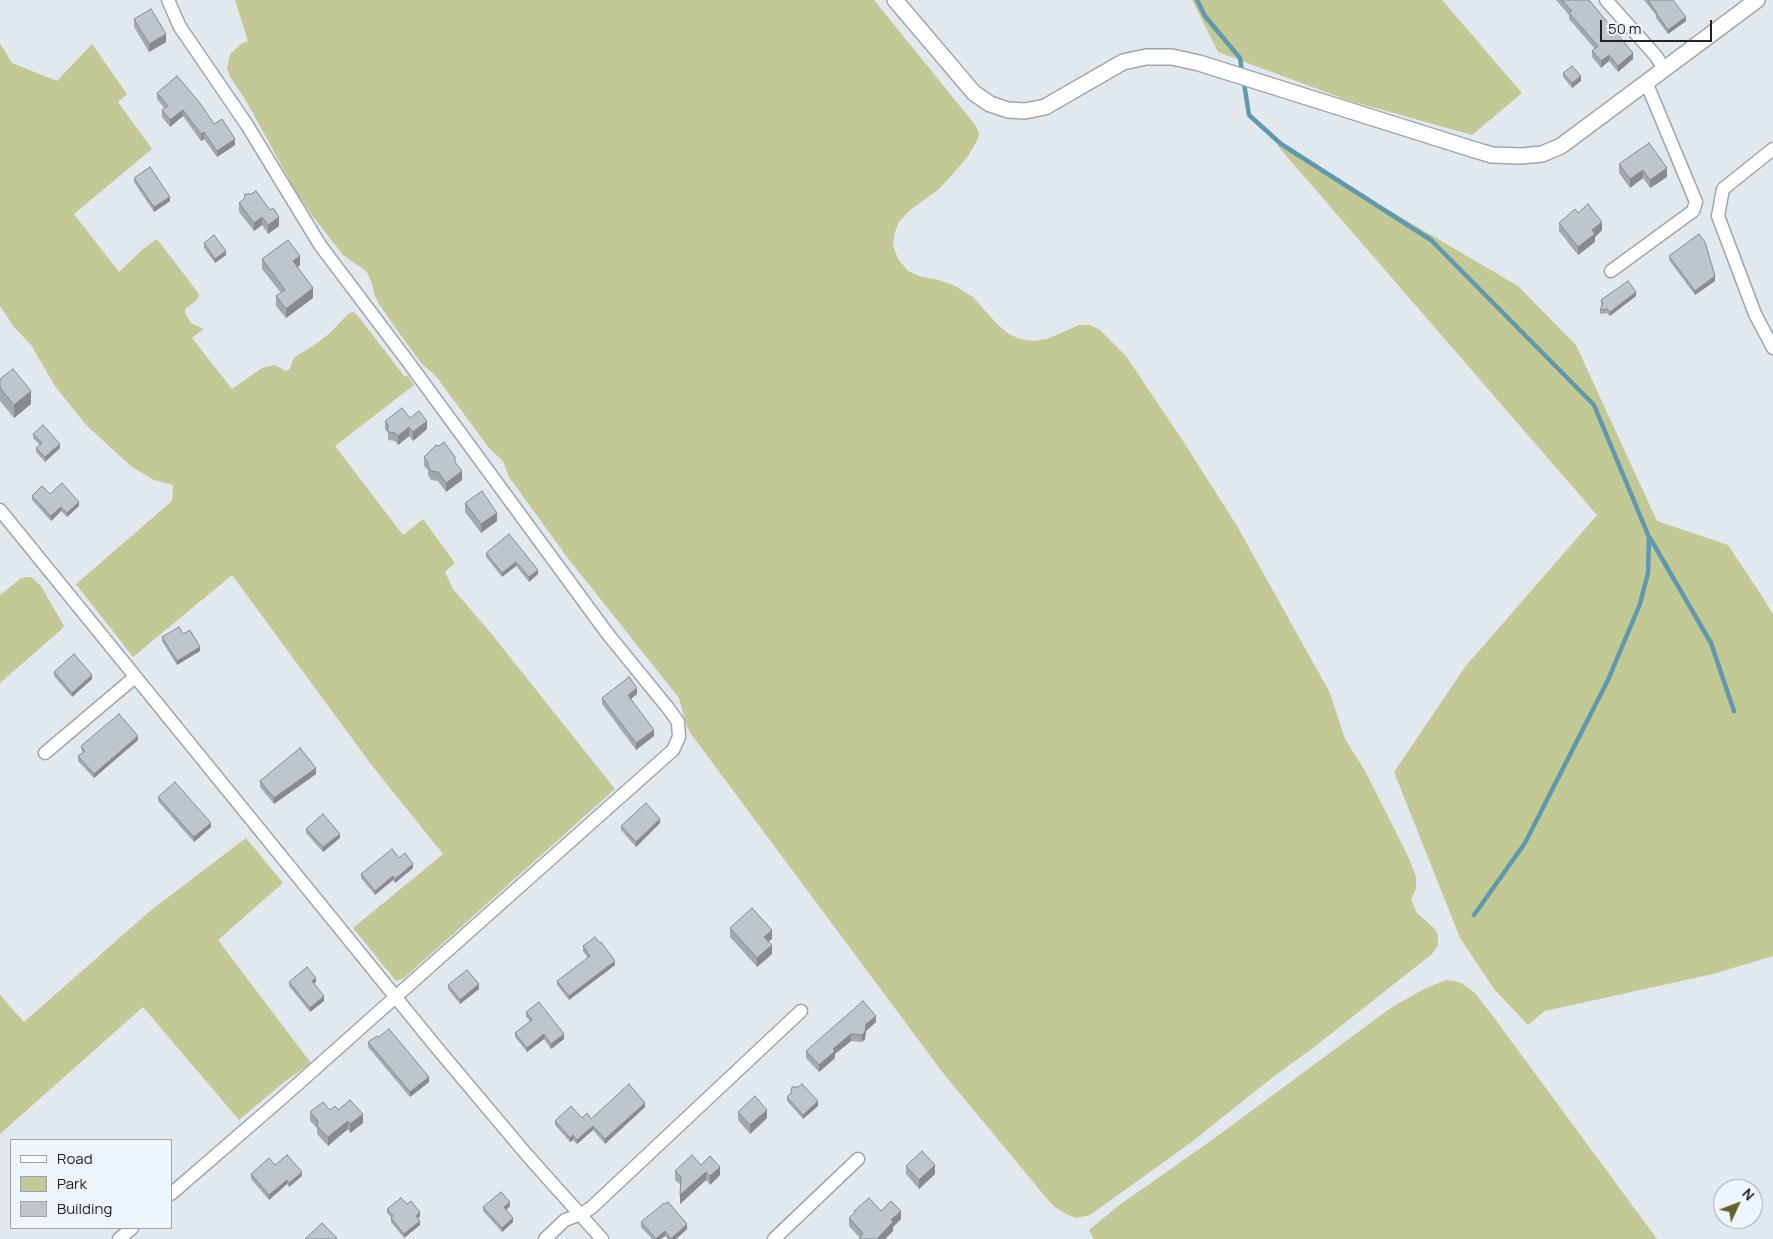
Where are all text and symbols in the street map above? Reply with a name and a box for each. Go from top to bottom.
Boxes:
scale bar [1603,10,1716,42]
text: 50 m [1608,18,1642,39]
legend [10,1139,172,1229]
text: Road [57,1148,93,1169]
text: Park [57,1173,87,1194]
north arrow [1713,1179,1763,1229]
text: N [1738,1184,1759,1204]
text: Building [57,1198,112,1219]

